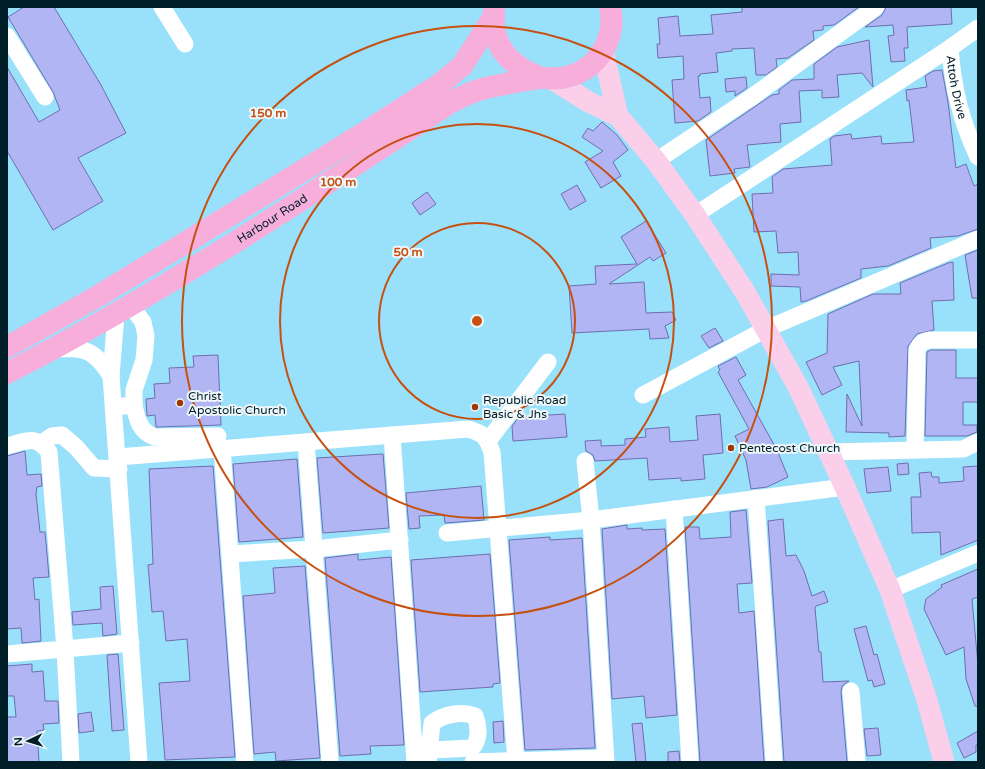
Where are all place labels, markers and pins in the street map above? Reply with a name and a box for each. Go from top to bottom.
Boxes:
centre of rings [470,314,484,328]
place label: Christ Apostolic Church [188,389,286,417]
place label: Republic Road Basic & Jhs [483,393,566,421]
marker: Christ Apostolic Church [175,398,185,408]
marker: Republic Road Basic & Jhs [470,402,480,412]
place label: Pentecost Church [739,441,840,455]
marker: Pentecost Church [726,443,736,453]

